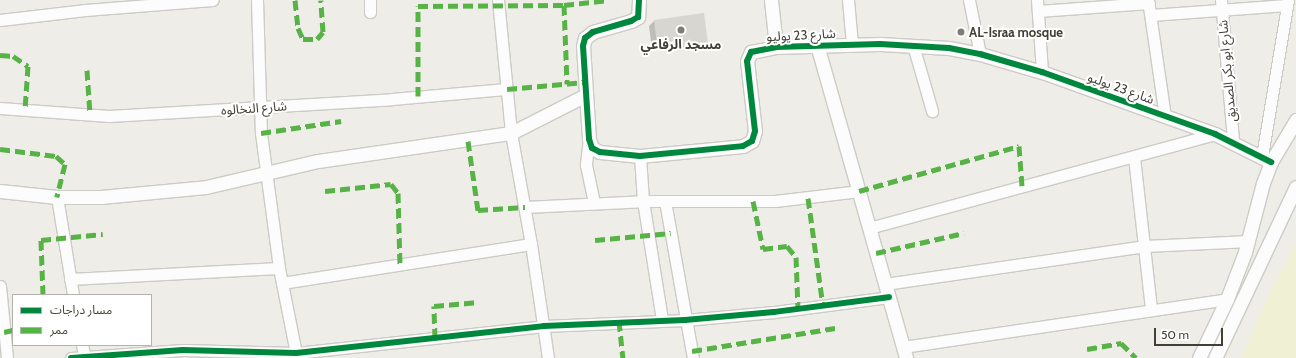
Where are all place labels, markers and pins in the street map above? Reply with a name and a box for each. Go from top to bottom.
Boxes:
place label: AL-Israa mosque [969,24,1063,40]
marker: مسجد الرفاعي [676,25,686,35]
marker: AL-Israa mosque [956,27,966,37]
place label: مسجد الرفاعي [641,36,721,52]

